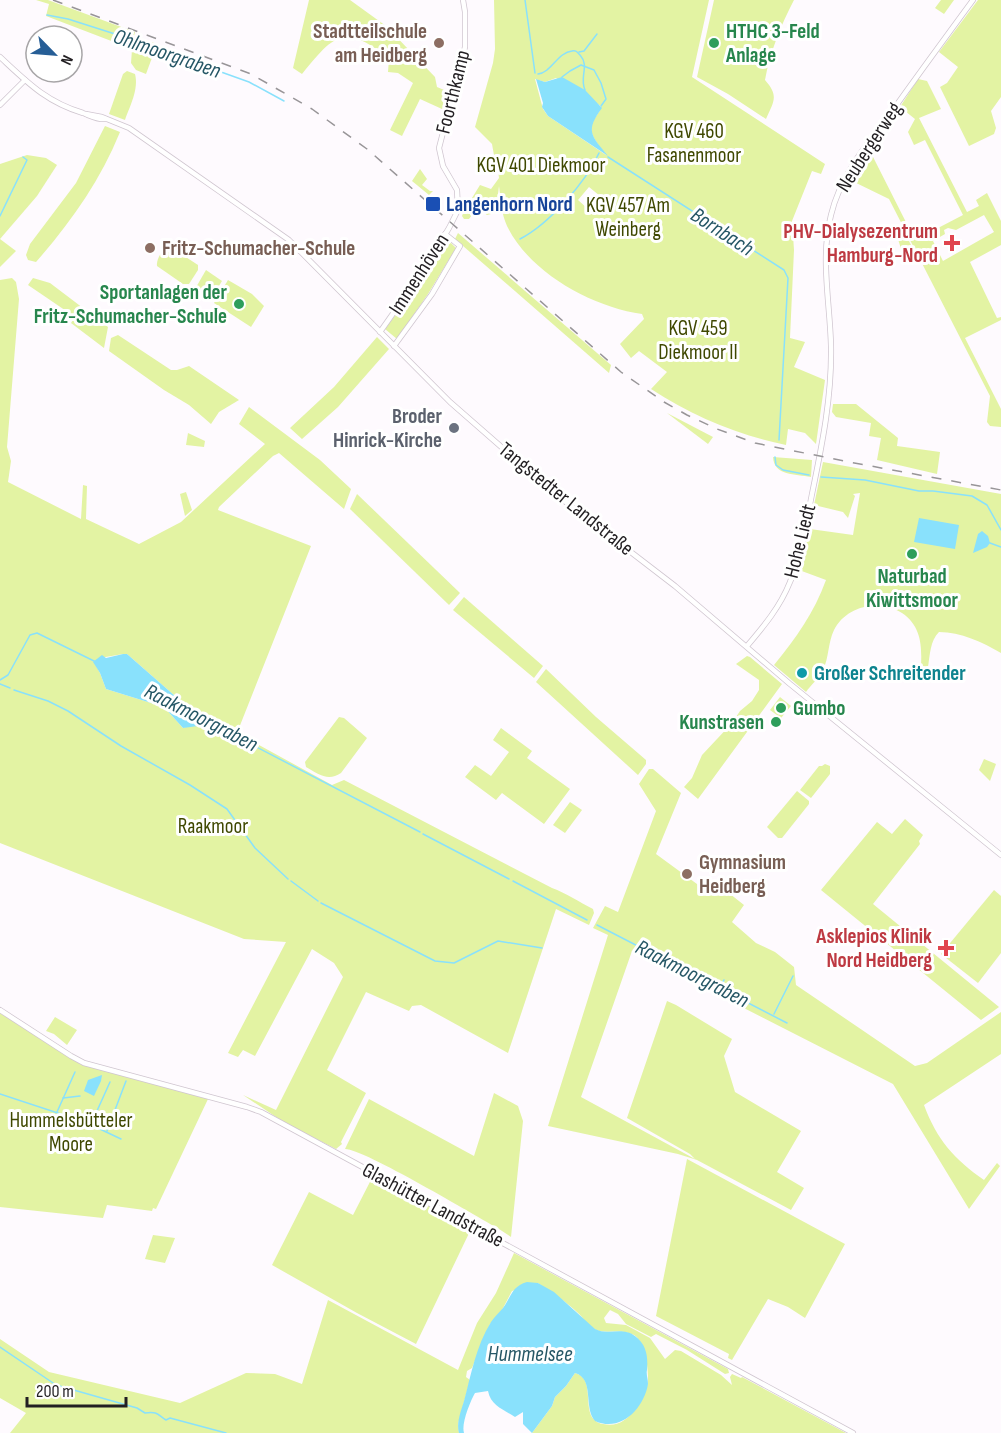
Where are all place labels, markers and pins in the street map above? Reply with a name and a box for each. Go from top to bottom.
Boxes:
place label: Stadtteilschule am Heidberg [313,19,427,68]
place label: HTHC 3-Feld Anlage [725,19,820,68]
marker: Stadtteilschule am Heidberg [432,36,446,50]
marker: HTHC 3-Feld Anlage [707,36,721,50]
place label: Langenhorn Nord [446,192,573,217]
marker: Langenhorn Nord [424,195,442,213]
place label: PHV-Dialysezentrum Hamburg-Nord [783,219,938,268]
marker: PHV-Dialysezentrum Hamburg-Nord [943,234,961,252]
place label: Fritz-Schumacher-Schule [162,236,355,261]
marker: Fritz-Schumacher-Schule [143,241,157,255]
place label: Sportanlagen der Fritz-Schumacher-Schule [34,280,228,329]
marker: Sportanlagen der Fritz-Schumacher-Schule [232,297,246,311]
place label: Broder Hinrick-Kirche [333,404,443,453]
marker: Broder Hinrick-Kirche [447,421,461,435]
marker: Naturbad Kiwittsmoor [905,547,919,561]
place label: Naturbad Kiwittsmoor [866,564,959,613]
place label: Großer Schreitender [814,661,966,686]
marker: Großer Schreitender [795,666,809,680]
place label: Gumbo [793,696,845,721]
marker: Gumbo [774,701,788,715]
place label: Kunstrasen [679,710,764,735]
marker: Kunstrasen [769,715,783,729]
place label: Gymnasium Heidberg [699,850,786,899]
marker: Gymnasium Heidberg [680,867,694,881]
place label: Asklepios Klinik Nord Heidberg [815,924,932,973]
marker: Asklepios Klinik Nord Heidberg [937,939,955,957]

